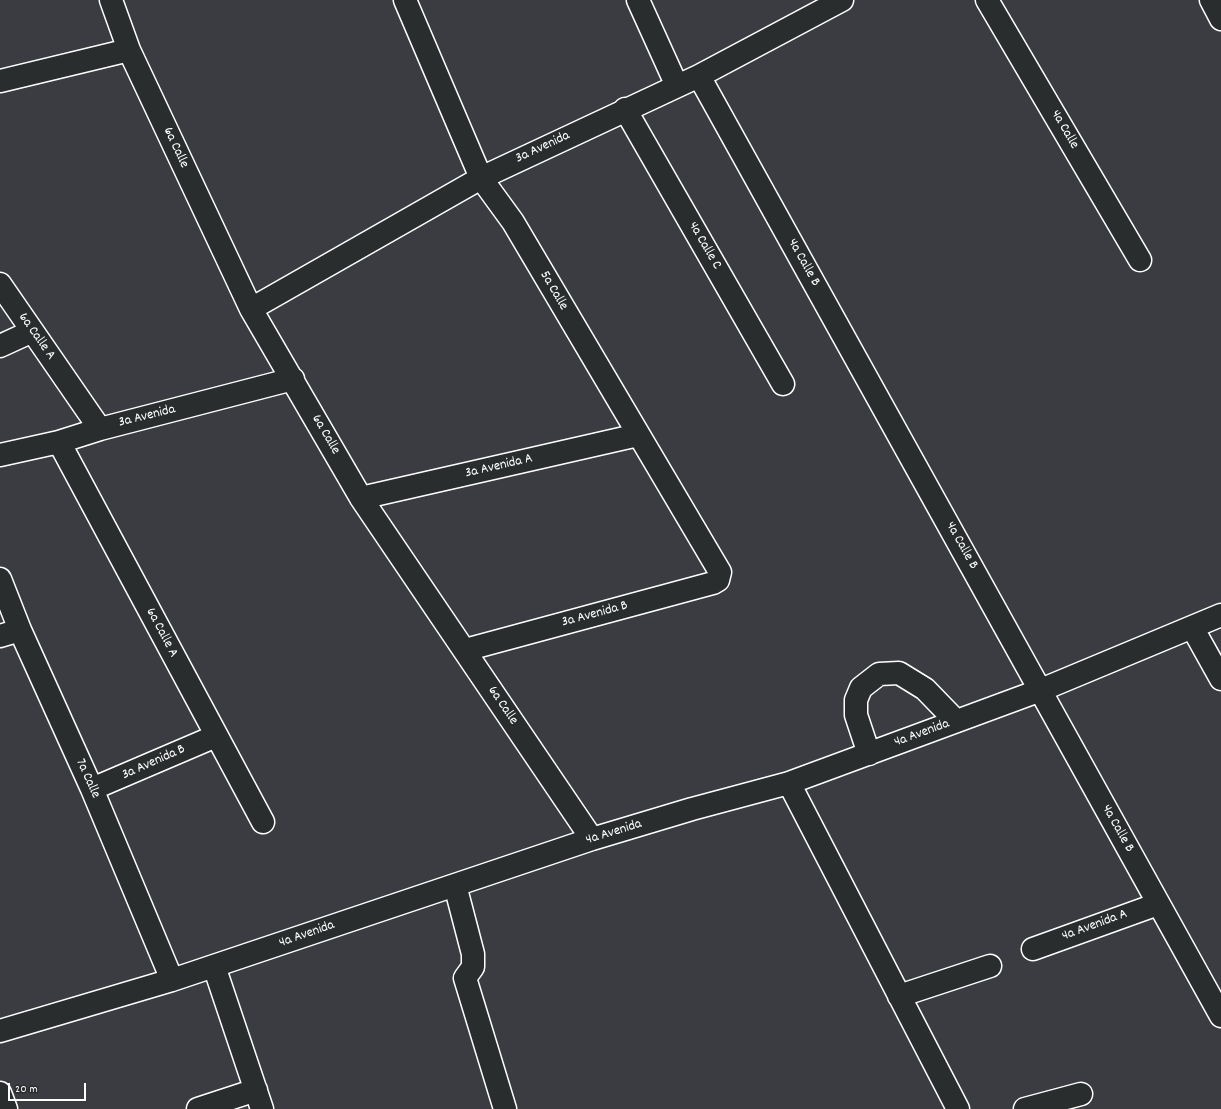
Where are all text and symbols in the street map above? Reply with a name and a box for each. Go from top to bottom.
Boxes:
street label: 4a Calle [1046,108,1082,152]
street label: 6a Calle [158,125,192,171]
street label: 3a Avenida [513,128,573,168]
street label: 4a Calle C [684,219,724,273]
street label: 4a Calle B [783,236,823,290]
street label: 5a Calle [535,268,571,314]
street label: 6a Calle A [14,310,58,364]
street label: 3a Avenida [117,402,177,432]
street label: 6a Calle [307,412,343,458]
street label: 3a Avenida A [464,451,534,483]
street label: 4a Calle B [941,519,981,573]
street label: 3a Avenida B [560,598,630,632]
street label: 6a Calle A [141,605,181,661]
street label: 6a Calle [483,684,521,728]
street label: 4a Avenida [892,716,952,752]
street label: 3a Avenida B [120,742,188,784]
street label: 7a Calle [71,757,103,801]
street label: 4a Calle B [1097,802,1137,856]
street label: 4a Avenida [584,817,644,849]
street label: 4a Avenida A [1060,906,1130,946]
street label: 4a Avenida [277,918,337,952]
scale bar [10,1075,88,1101]
text: 20 m [15,1081,38,1098]

